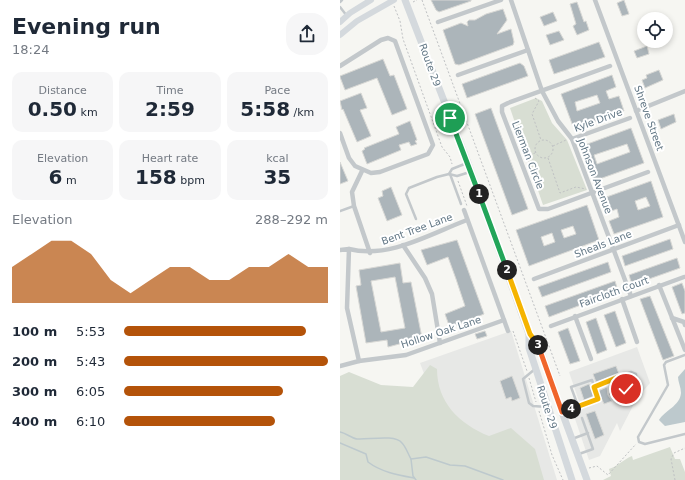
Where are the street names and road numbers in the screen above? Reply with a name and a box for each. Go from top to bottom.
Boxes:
street label: Route 29 [417,42,443,88]
street label: Shreve Street [632,84,666,152]
street label: Kyle Drive [572,106,624,134]
street label: Lierman Circle [510,119,546,191]
street label: Johnson Avenue [575,136,614,215]
street label: Bent Tree Lane [380,211,454,247]
street label: Sheals Lane [573,228,633,260]
street label: Faircloth Court [578,274,650,310]
street label: Hollow Oak Lane [399,314,483,350]
street label: Route 29 [535,384,559,430]

